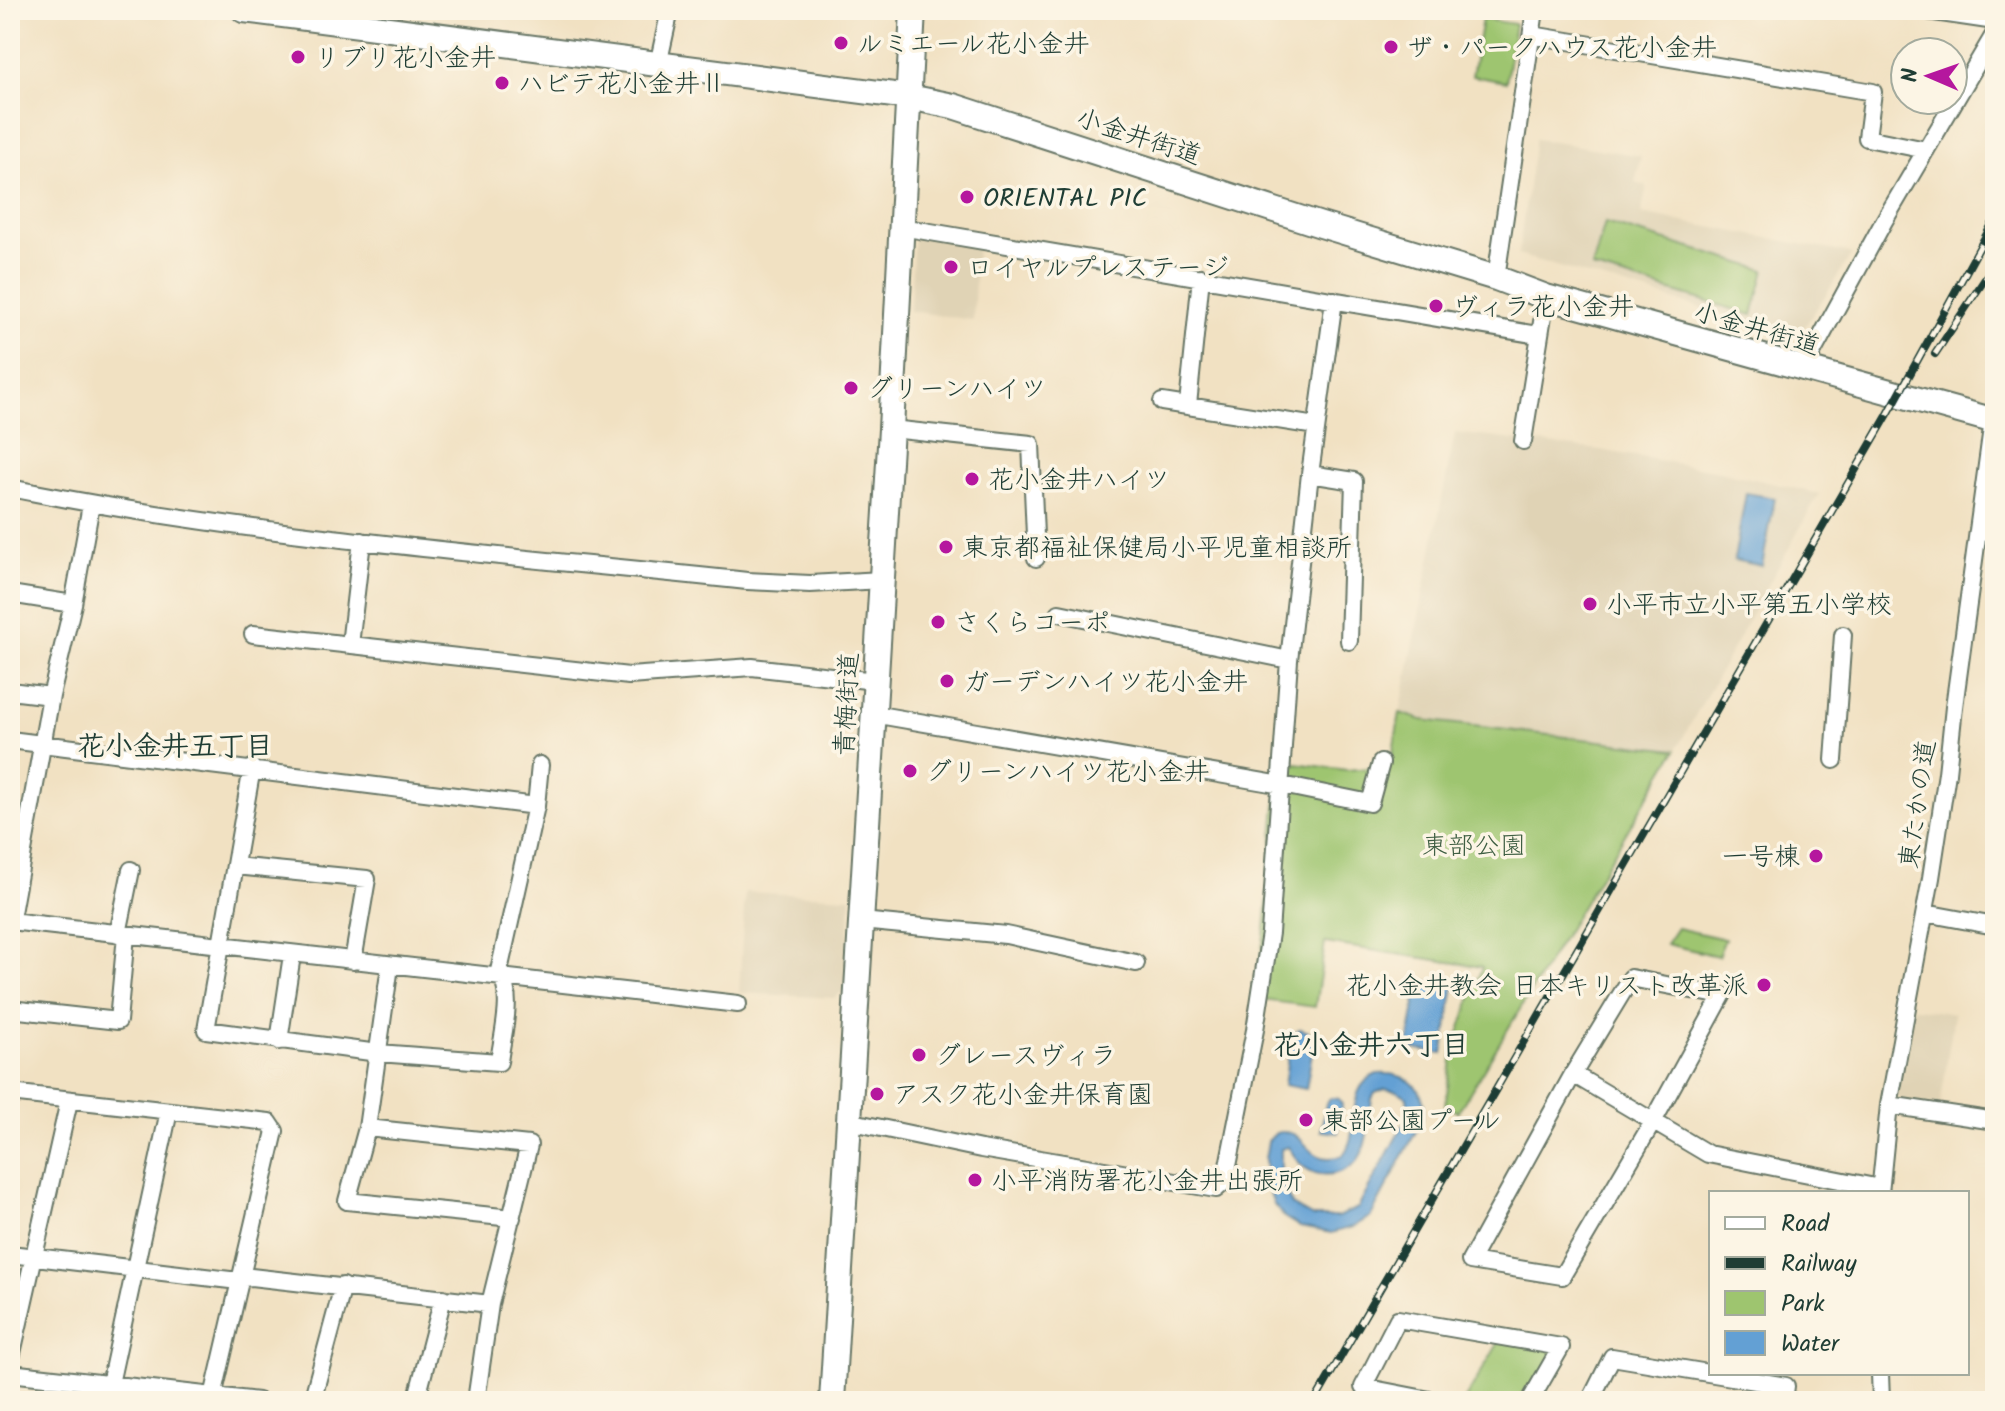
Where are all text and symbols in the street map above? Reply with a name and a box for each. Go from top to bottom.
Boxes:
place label: ルミエール花小金井 [857,24,1089,66]
place label: ザ・パークハウス花小金井 [1407,28,1717,70]
marker: ルミエール花小金井 [832,34,850,52]
north arrow [1889,36,1969,116]
place label: リブリ花小金井 [314,38,496,80]
marker: ザ・パークハウス花小金井 [1382,38,1400,56]
marker: リブリ花小金井 [289,48,307,66]
place label: ハビテ花小金井Ⅱ [518,64,726,106]
text: N [1894,68,1929,83]
marker: ハビテ花小金井Ⅱ [493,74,511,92]
street label: 小金井街道 [1070,98,1207,178]
place label: ORIENTAL PIC [983,178,1147,220]
marker: ORIENTAL PIC [958,188,976,206]
place label: ロイヤルプレステージ [967,248,1229,290]
marker: ロイヤルプレステージ [942,258,960,276]
place label: ヴィラ花小金井 [1452,287,1634,329]
street label: 小金井街道 [1688,292,1825,368]
marker: ヴィラ花小金井 [1427,297,1445,315]
place label: グリーンハイツ [867,369,1046,411]
marker: グリーンハイツ [842,379,860,397]
place label: 花小金井ハイツ [988,460,1170,502]
marker: 花小金井ハイツ [963,470,981,488]
place label: 東京都福祉保健局小平児童相談所 [962,528,1352,570]
marker: 東京都福祉保健局小平児童相談所 [937,538,955,556]
place label: 小平市立小平第五小学校 [1606,585,1892,627]
marker: 小平市立小平第五小学校 [1581,595,1599,613]
place label: さくらコーポ [954,603,1110,645]
marker: さくらコーポ [929,613,947,631]
street label: 青梅街道 [824,651,872,757]
place label: ガーデンハイツ花小金井 [963,662,1248,704]
marker: ガーデンハイツ花小金井 [938,672,956,690]
district label: 花小金井五丁目 [77,725,273,770]
street label: 東たかの道 [1889,737,1949,872]
place label: グリーンハイツ花小金井 [926,752,1209,794]
marker: グリーンハイツ花小金井 [901,762,919,780]
park label: 東部公園 [1422,826,1526,868]
place label: 一号棟 [1722,837,1800,879]
marker: 一号棟 [1807,847,1825,865]
place label: 花小金井教会 日本キリスト改革派 [1345,966,1748,1008]
marker: 花小金井教会 日本キリスト改革派 [1755,976,1773,994]
district label: 花小金井六丁目 [1273,1024,1469,1069]
place label: グレースヴィラ [935,1036,1116,1078]
marker: グレースヴィラ [910,1046,928,1064]
place label: アスク花小金井保育園 [893,1075,1153,1117]
marker: アスク花小金井保育園 [868,1085,886,1103]
place label: 東部公園プール [1322,1101,1501,1143]
marker: 東部公園プール [1297,1111,1315,1129]
place label: 小平消防署花小金井出張所 [991,1161,1303,1203]
marker: 小平消防署花小金井出張所 [966,1171,984,1189]
legend [1709,1191,1969,1375]
text: Road [1781,1205,1830,1244]
text: Railway [1781,1245,1857,1284]
text: Park [1781,1285,1825,1324]
text: Water [1781,1325,1841,1364]

